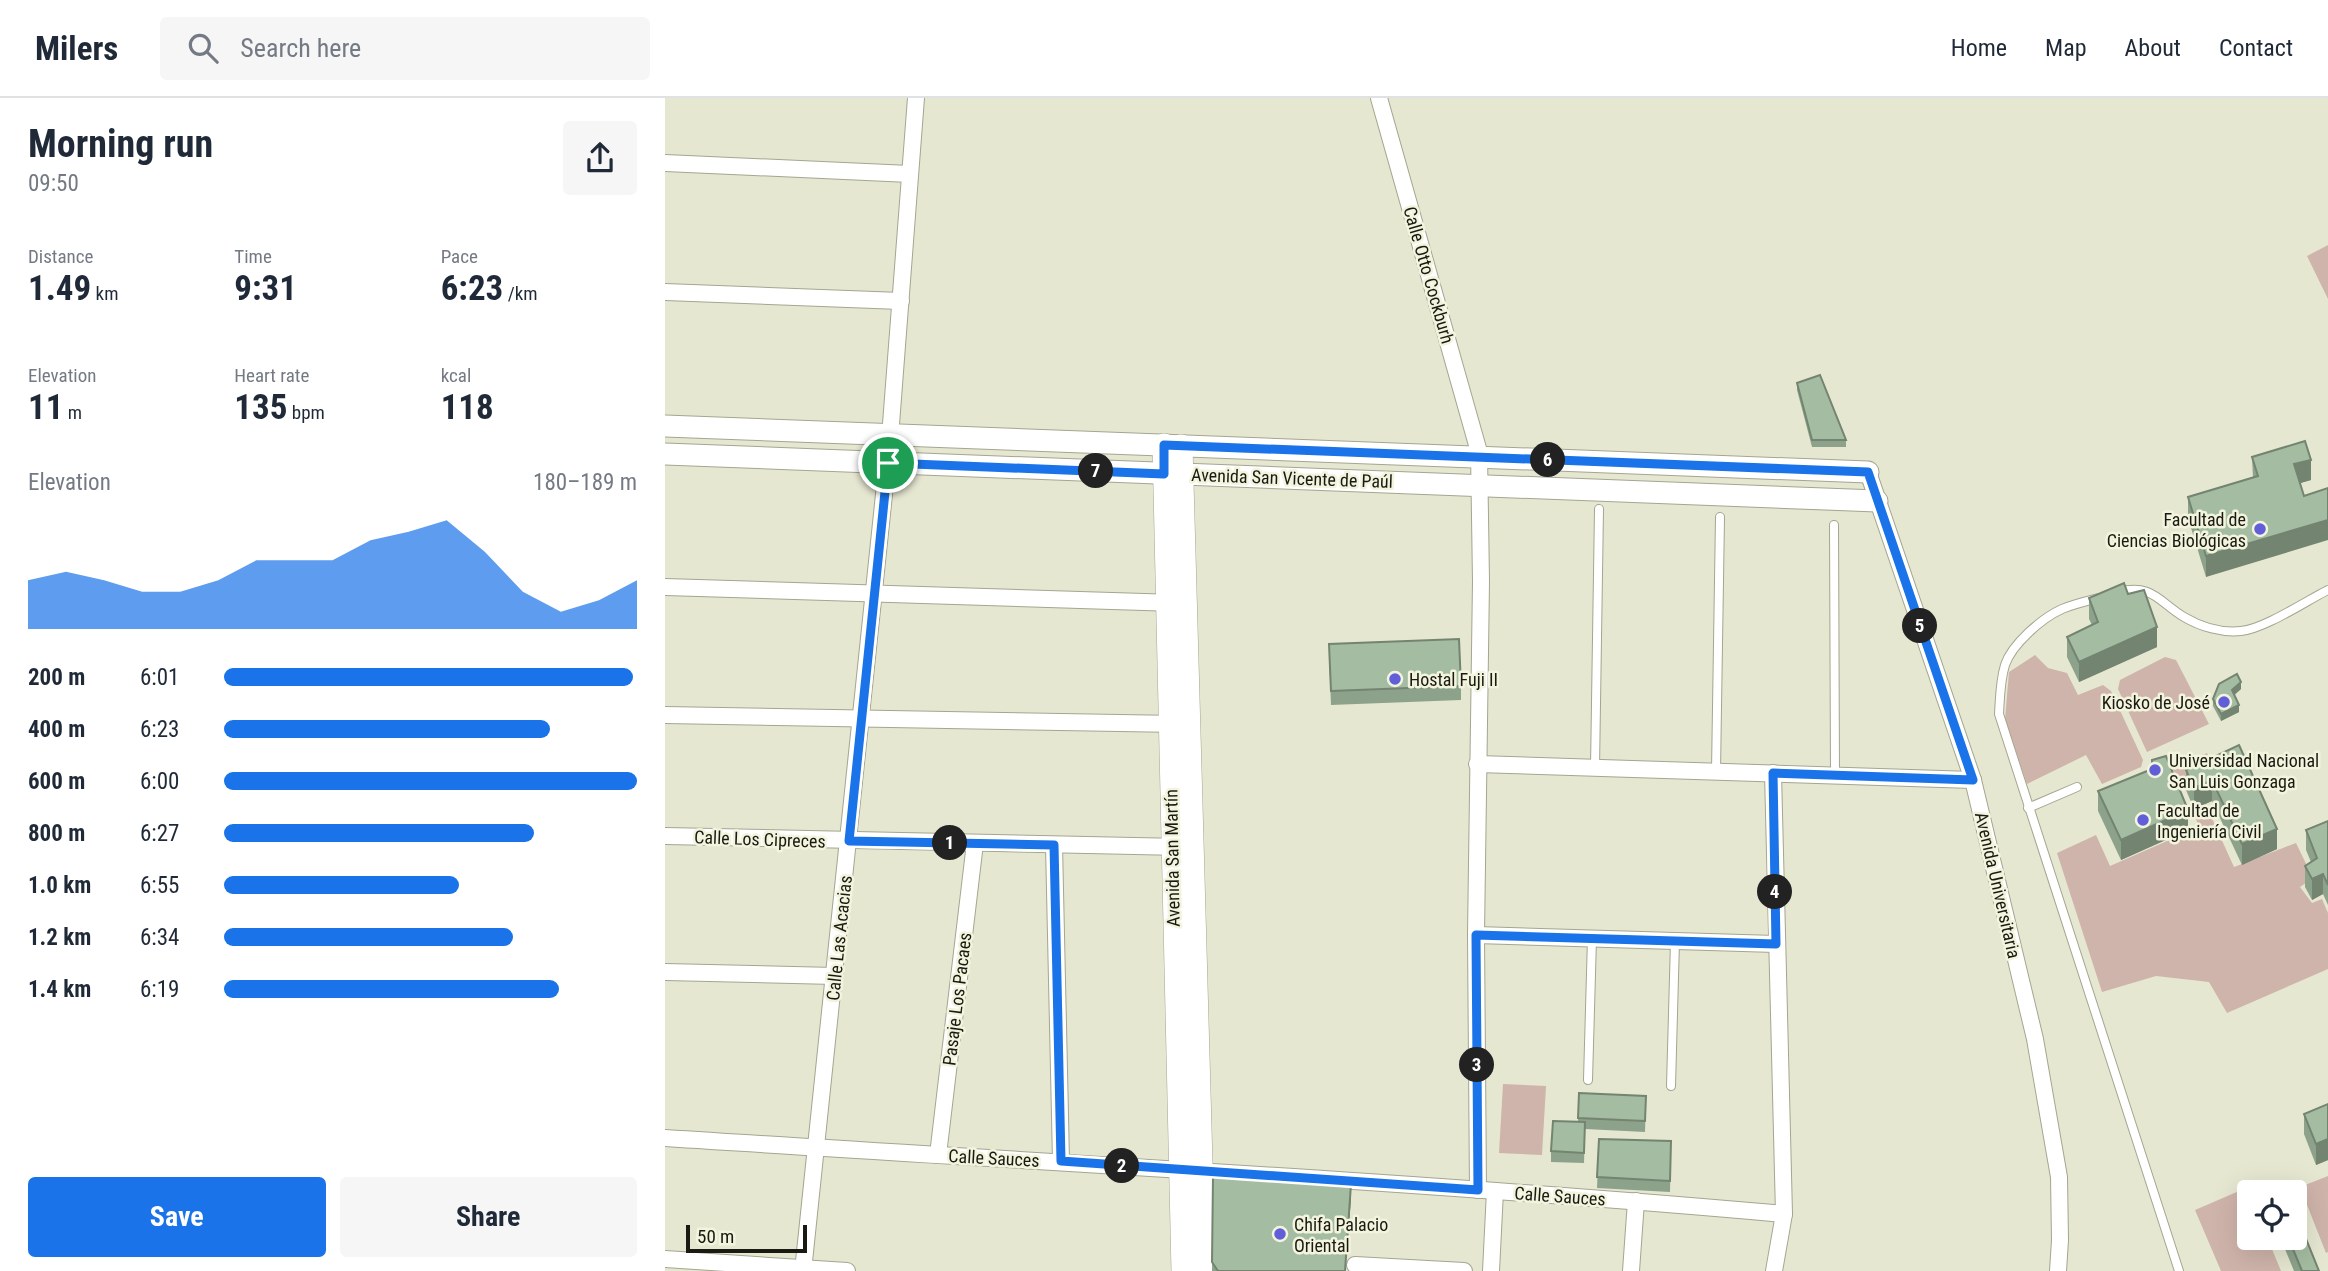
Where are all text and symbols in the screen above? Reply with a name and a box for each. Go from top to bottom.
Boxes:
search box [160,17,650,80]
text: Milers [35,29,118,68]
icon: search [184,29,222,67]
text: Search here [240,33,361,63]
text: Home [1951,34,2007,62]
text: Map [2045,34,2087,62]
text: About [2125,34,2181,62]
text: Contact [2219,34,2293,62]
button: share [563,121,637,195]
text: Morning run [28,122,213,166]
text: 09:50 [28,170,79,197]
street label: Calle Otto Cockburh [1399,204,1459,346]
text: Distance [28,245,93,268]
text: Time [234,245,272,268]
text: Pace [441,245,478,268]
text: 1.49 [28,268,91,309]
text: 9:31 [234,268,297,309]
text: 6:23 [441,268,503,309]
text: km [91,282,118,305]
text: /km [503,282,538,305]
text: Elevation [28,364,96,387]
text: Heart rate [234,364,309,387]
text: kcal [441,364,471,387]
text: 11 [28,387,63,428]
text: 135 [234,387,287,428]
text: 118 [441,387,494,428]
text: m [63,401,82,424]
text: bpm [287,401,325,424]
pin [858,433,918,493]
pin: 6 [1531,442,1565,478]
icon: arrive [869,444,907,482]
text: 6 [1543,448,1552,471]
pin: 7 [1079,454,1113,488]
text: 7 [1091,459,1100,482]
street label: Avenida San Vicente de Paúl [1191,464,1393,492]
text: Elevation [28,469,111,496]
text: 180–189 m [533,469,637,496]
place label: Facultad de Ciencias Biológicas [2107,509,2246,551]
marker: Facultad de Ciencias Biológicas [2252,521,2268,537]
pin: 5 [1903,608,1937,644]
text: 5 [1915,614,1924,637]
text: 200 m [28,664,85,691]
text: 6:01 [140,664,179,691]
place label: Hostal Fuji II [1409,669,1498,690]
marker: Hostal Fuji II [1387,671,1403,687]
place label: Kiosko de José [2102,692,2210,713]
marker: Kiosko de José [2216,694,2232,710]
text: 400 m [28,716,85,743]
text: 6:23 [140,716,179,743]
place label: Universidad Nacional San Luis Gonzaga [2169,750,2319,792]
marker: Universidad Nacional San Luis Gonzaga [2147,762,2163,778]
text: 600 m [28,768,85,795]
text: 6:00 [140,768,179,795]
street label: Avenida San Martín [1160,789,1184,927]
place label: Facultad de Ingeniería Civil [2157,800,2262,842]
street label: Avenida Universitaria [1971,810,2025,960]
marker: Facultad de Ingeniería Civil [2135,812,2151,828]
text: 800 m [28,820,85,847]
text: 6:27 [140,820,179,847]
street label: Calle Los Cipreces [694,826,826,852]
pin: 1 [933,826,967,860]
text: 1 [945,831,954,854]
text: 1.0 km [28,872,91,899]
text: 6:55 [140,872,179,899]
street label: Calle Las Acacias [822,874,856,1002]
pin: 4 [1757,874,1793,910]
text: 4 [1770,880,1779,903]
text: 1.2 km [28,924,91,951]
text: 6:34 [140,924,179,951]
street label: Pasaje Los Pacaes [938,931,976,1067]
text: 1.4 km [28,976,91,1003]
text: 6:19 [140,976,179,1003]
pin: 3 [1459,1048,1495,1082]
text: 3 [1472,1053,1481,1076]
street label: Calle Sauces [948,1145,1040,1171]
pin: 2 [1105,1148,1140,1184]
text: 2 [1117,1154,1126,1177]
button: Save [28,1177,326,1257]
button: Share [340,1177,637,1257]
map controls [2237,1180,2307,1250]
button: locate [2237,1180,2307,1250]
street label: Calle Sauces [1514,1182,1606,1210]
place label: Chifa Palacio Oriental [1294,1214,1388,1256]
scale bar [686,1222,807,1254]
text: 50 m [697,1225,734,1248]
marker: Chifa Palacio Oriental [1272,1226,1288,1242]

